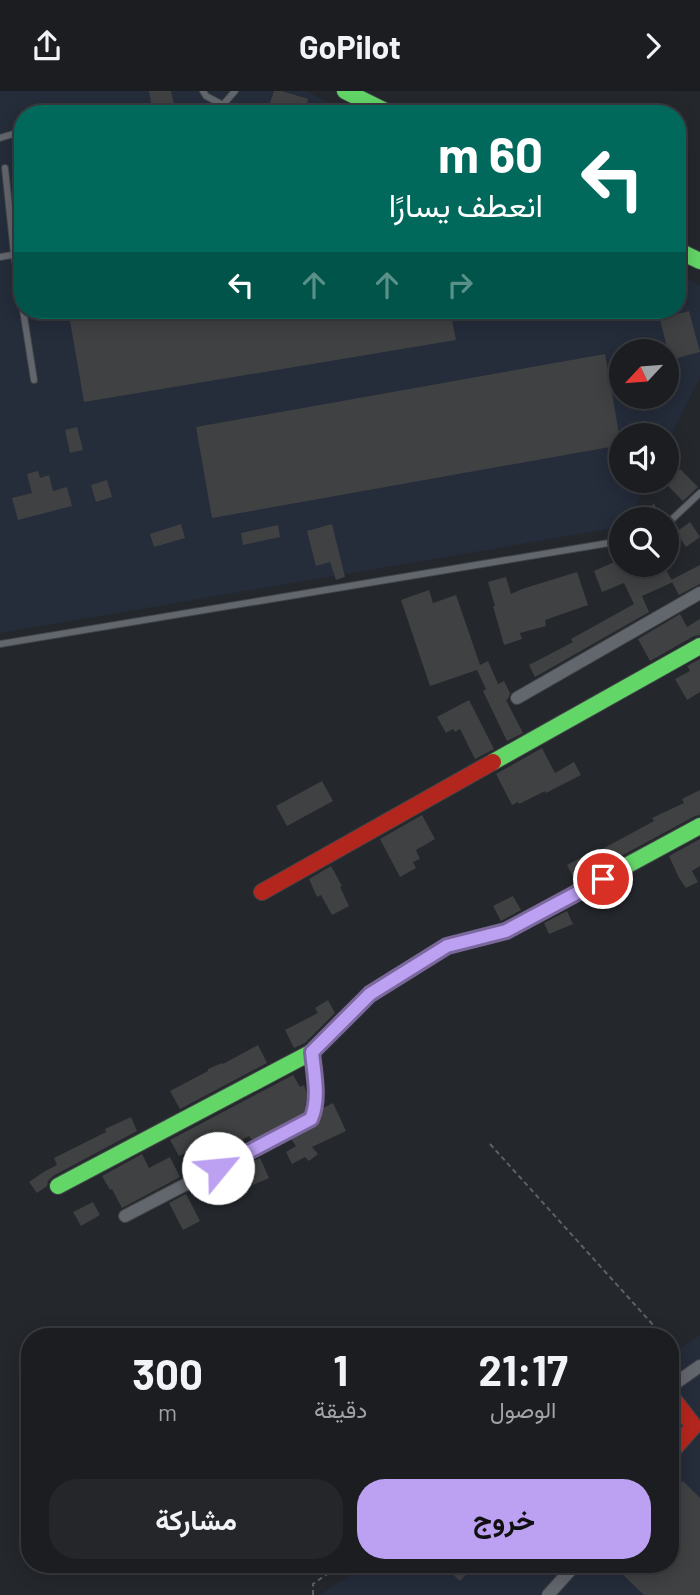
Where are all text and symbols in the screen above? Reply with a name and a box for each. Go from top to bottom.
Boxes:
icon: share [28,27,66,65]
text: GoPilot [299,27,401,65]
icon: forward [634,27,672,65]
text: 60 m [438,124,543,183]
icon: left [567,133,658,224]
text: انعطف يسارًا [389,185,543,223]
icon: left [222,266,260,304]
icon: ahead [295,266,333,304]
icon: ahead [368,266,406,304]
icon: right [441,266,479,304]
north arrow [609,339,679,409]
map controls [609,339,679,577]
button: sound [609,423,679,493]
button: search [609,507,679,577]
pin [573,849,633,909]
icon: arrive [584,860,622,898]
position arrow [181,1131,255,1205]
text: 1 [333,1344,348,1394]
text: 21:17 [479,1344,568,1394]
text: 300 [132,1348,203,1398]
text: دقيقة [314,1395,367,1423]
text: الوصول [490,1395,556,1423]
text: m [158,1398,177,1426]
button: مشاركة [49,1479,343,1559]
button: خروج [357,1479,651,1559]

